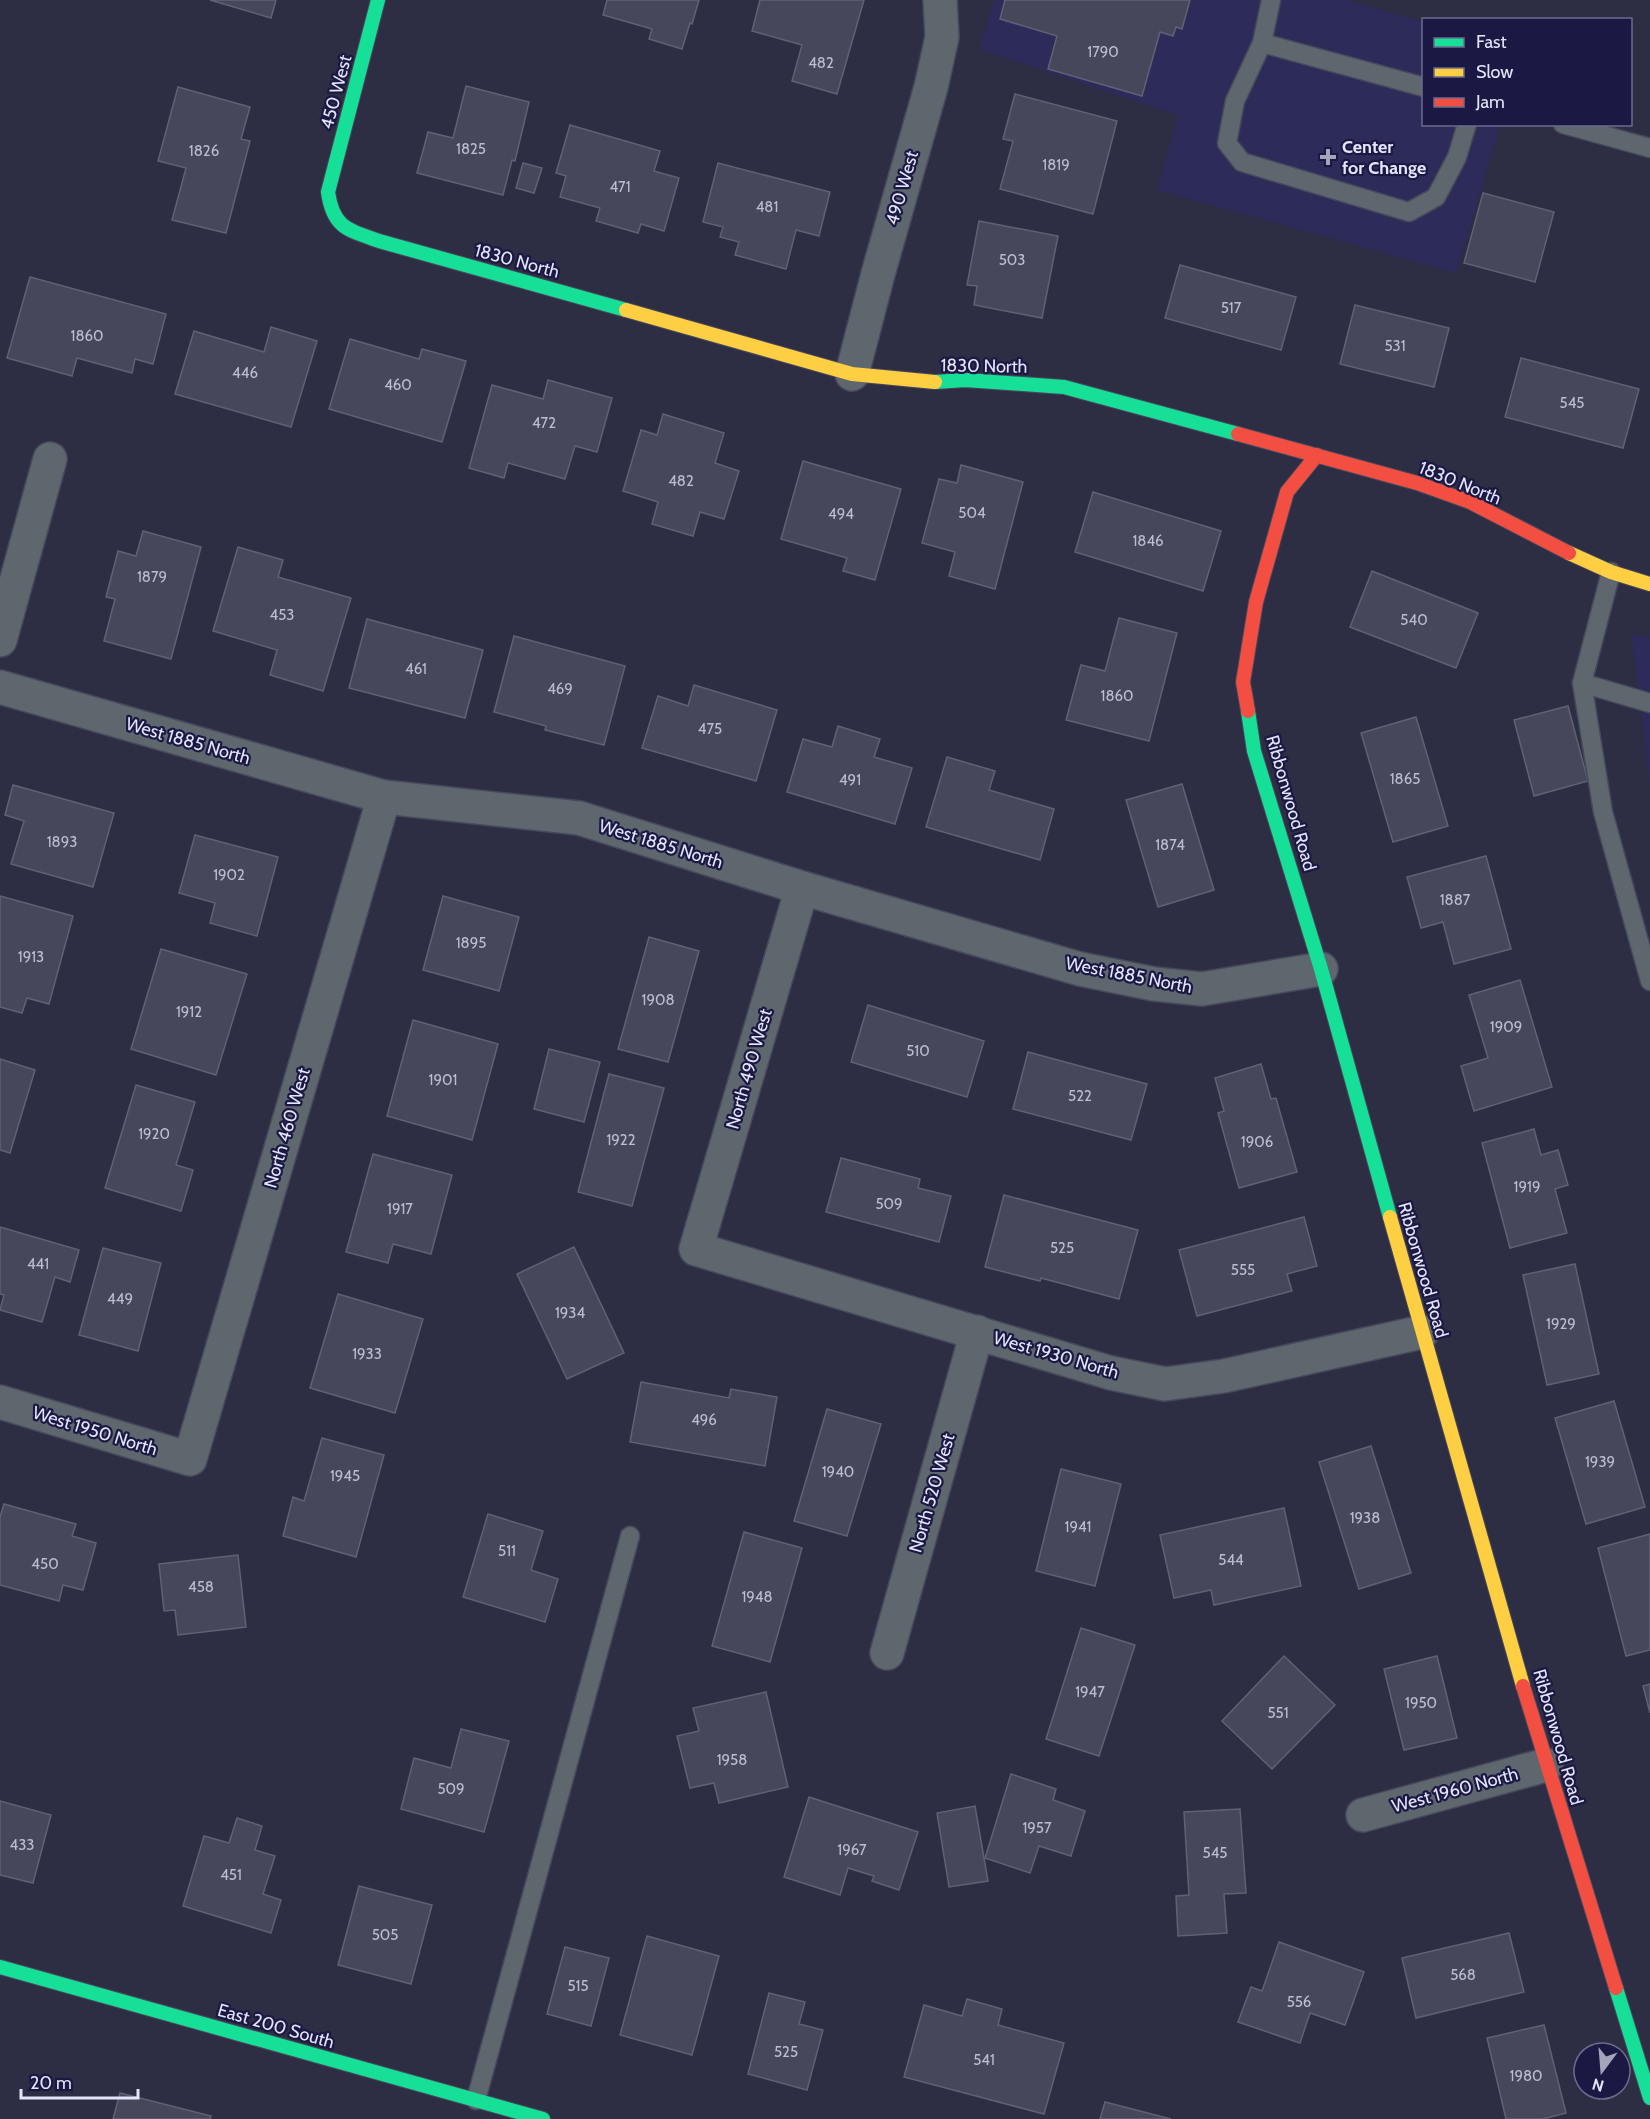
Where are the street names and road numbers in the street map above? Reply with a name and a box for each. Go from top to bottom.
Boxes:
street label: 450 West [316,53,356,131]
street label: 490 West [881,148,923,228]
street label: 1830 North [472,239,562,283]
street label: 1830 North [940,354,1028,378]
street label: 1830 North [1416,457,1504,509]
street label: West 1885 North [123,713,253,769]
street label: Ribbonwood Road [1261,733,1321,873]
street label: West 1885 North [596,815,726,873]
street label: West 1885 North [1064,952,1194,998]
street label: North 490 West [721,1006,777,1132]
street label: North 460 West [259,1065,315,1191]
street label: Ribbonwood Road [1393,1200,1453,1340]
street label: West 1930 North [991,1327,1121,1383]
street label: West 1950 North [30,1402,160,1460]
street label: North 520 West [905,1431,959,1555]
street label: Ribbonwood Road [1528,1667,1588,1807]
street label: West 1960 North [1389,1763,1521,1817]
street label: East 200 South [215,1999,337,2053]

